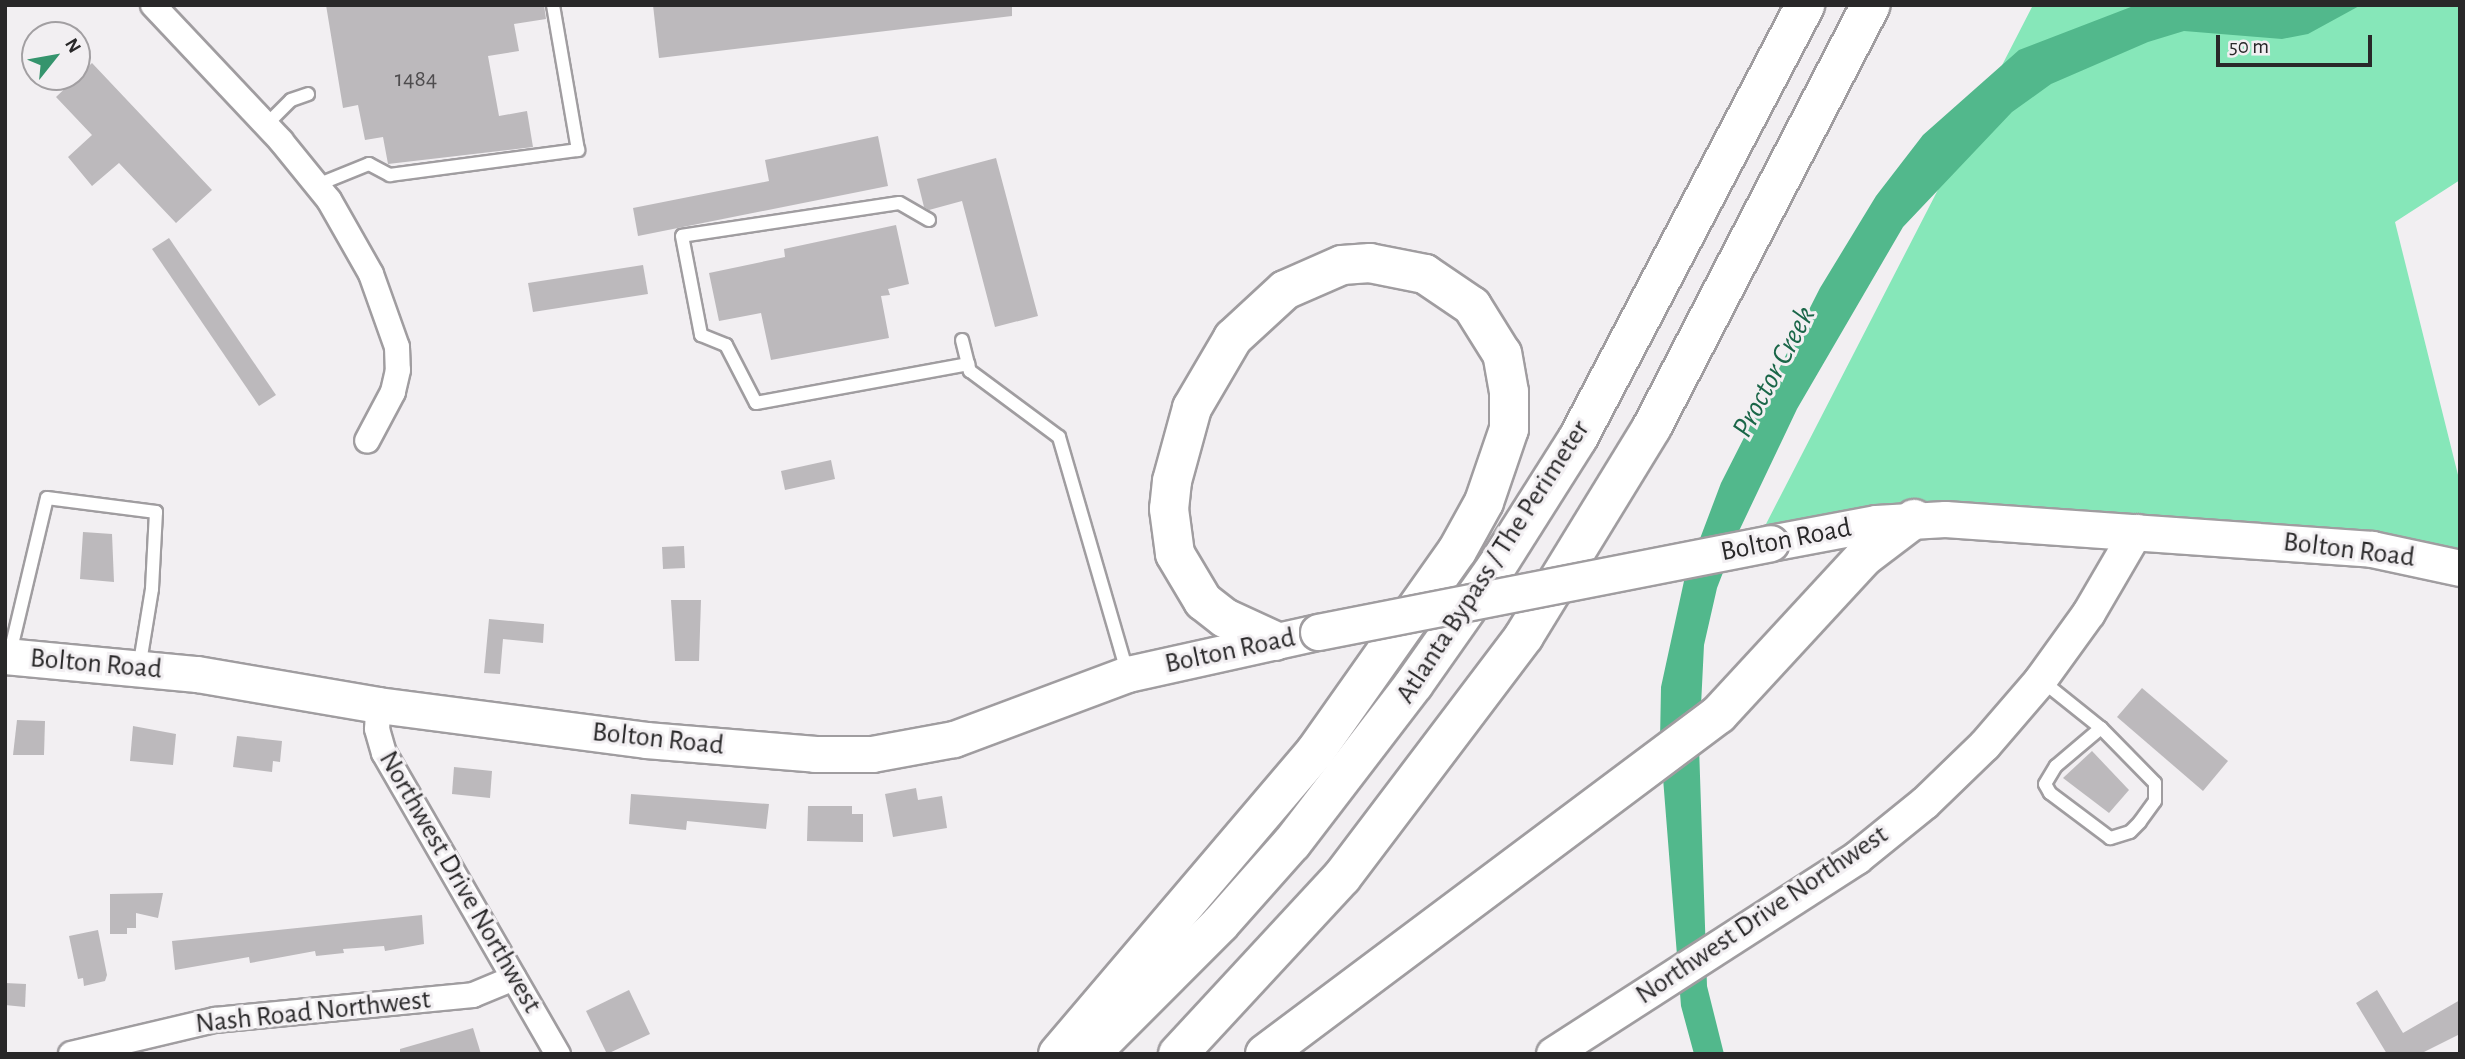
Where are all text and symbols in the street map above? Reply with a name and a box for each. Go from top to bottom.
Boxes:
north arrow [21,21,91,91]
scale bar [2220,21,2376,65]
text: N [61,35,84,57]
text: 50 m [2229,36,2269,57]
house number: 1484 [395,66,437,94]
water label: Proctor Creek [1724,300,1824,444]
street label: Atlanta Bypass / The Perimeter [1389,414,1597,710]
street label: Bolton Road [1718,511,1854,569]
street label: Bolton Road [2281,525,2417,575]
street label: Bolton Road [1162,621,1298,681]
street label: Bolton Road [29,642,163,686]
street label: Bolton Road [591,715,725,763]
street label: Northwest Drive Northwest [371,745,549,1019]
street label: Northwest Drive Northwest [1630,818,1894,1012]
street label: Nash Road Northwest [194,983,432,1041]

